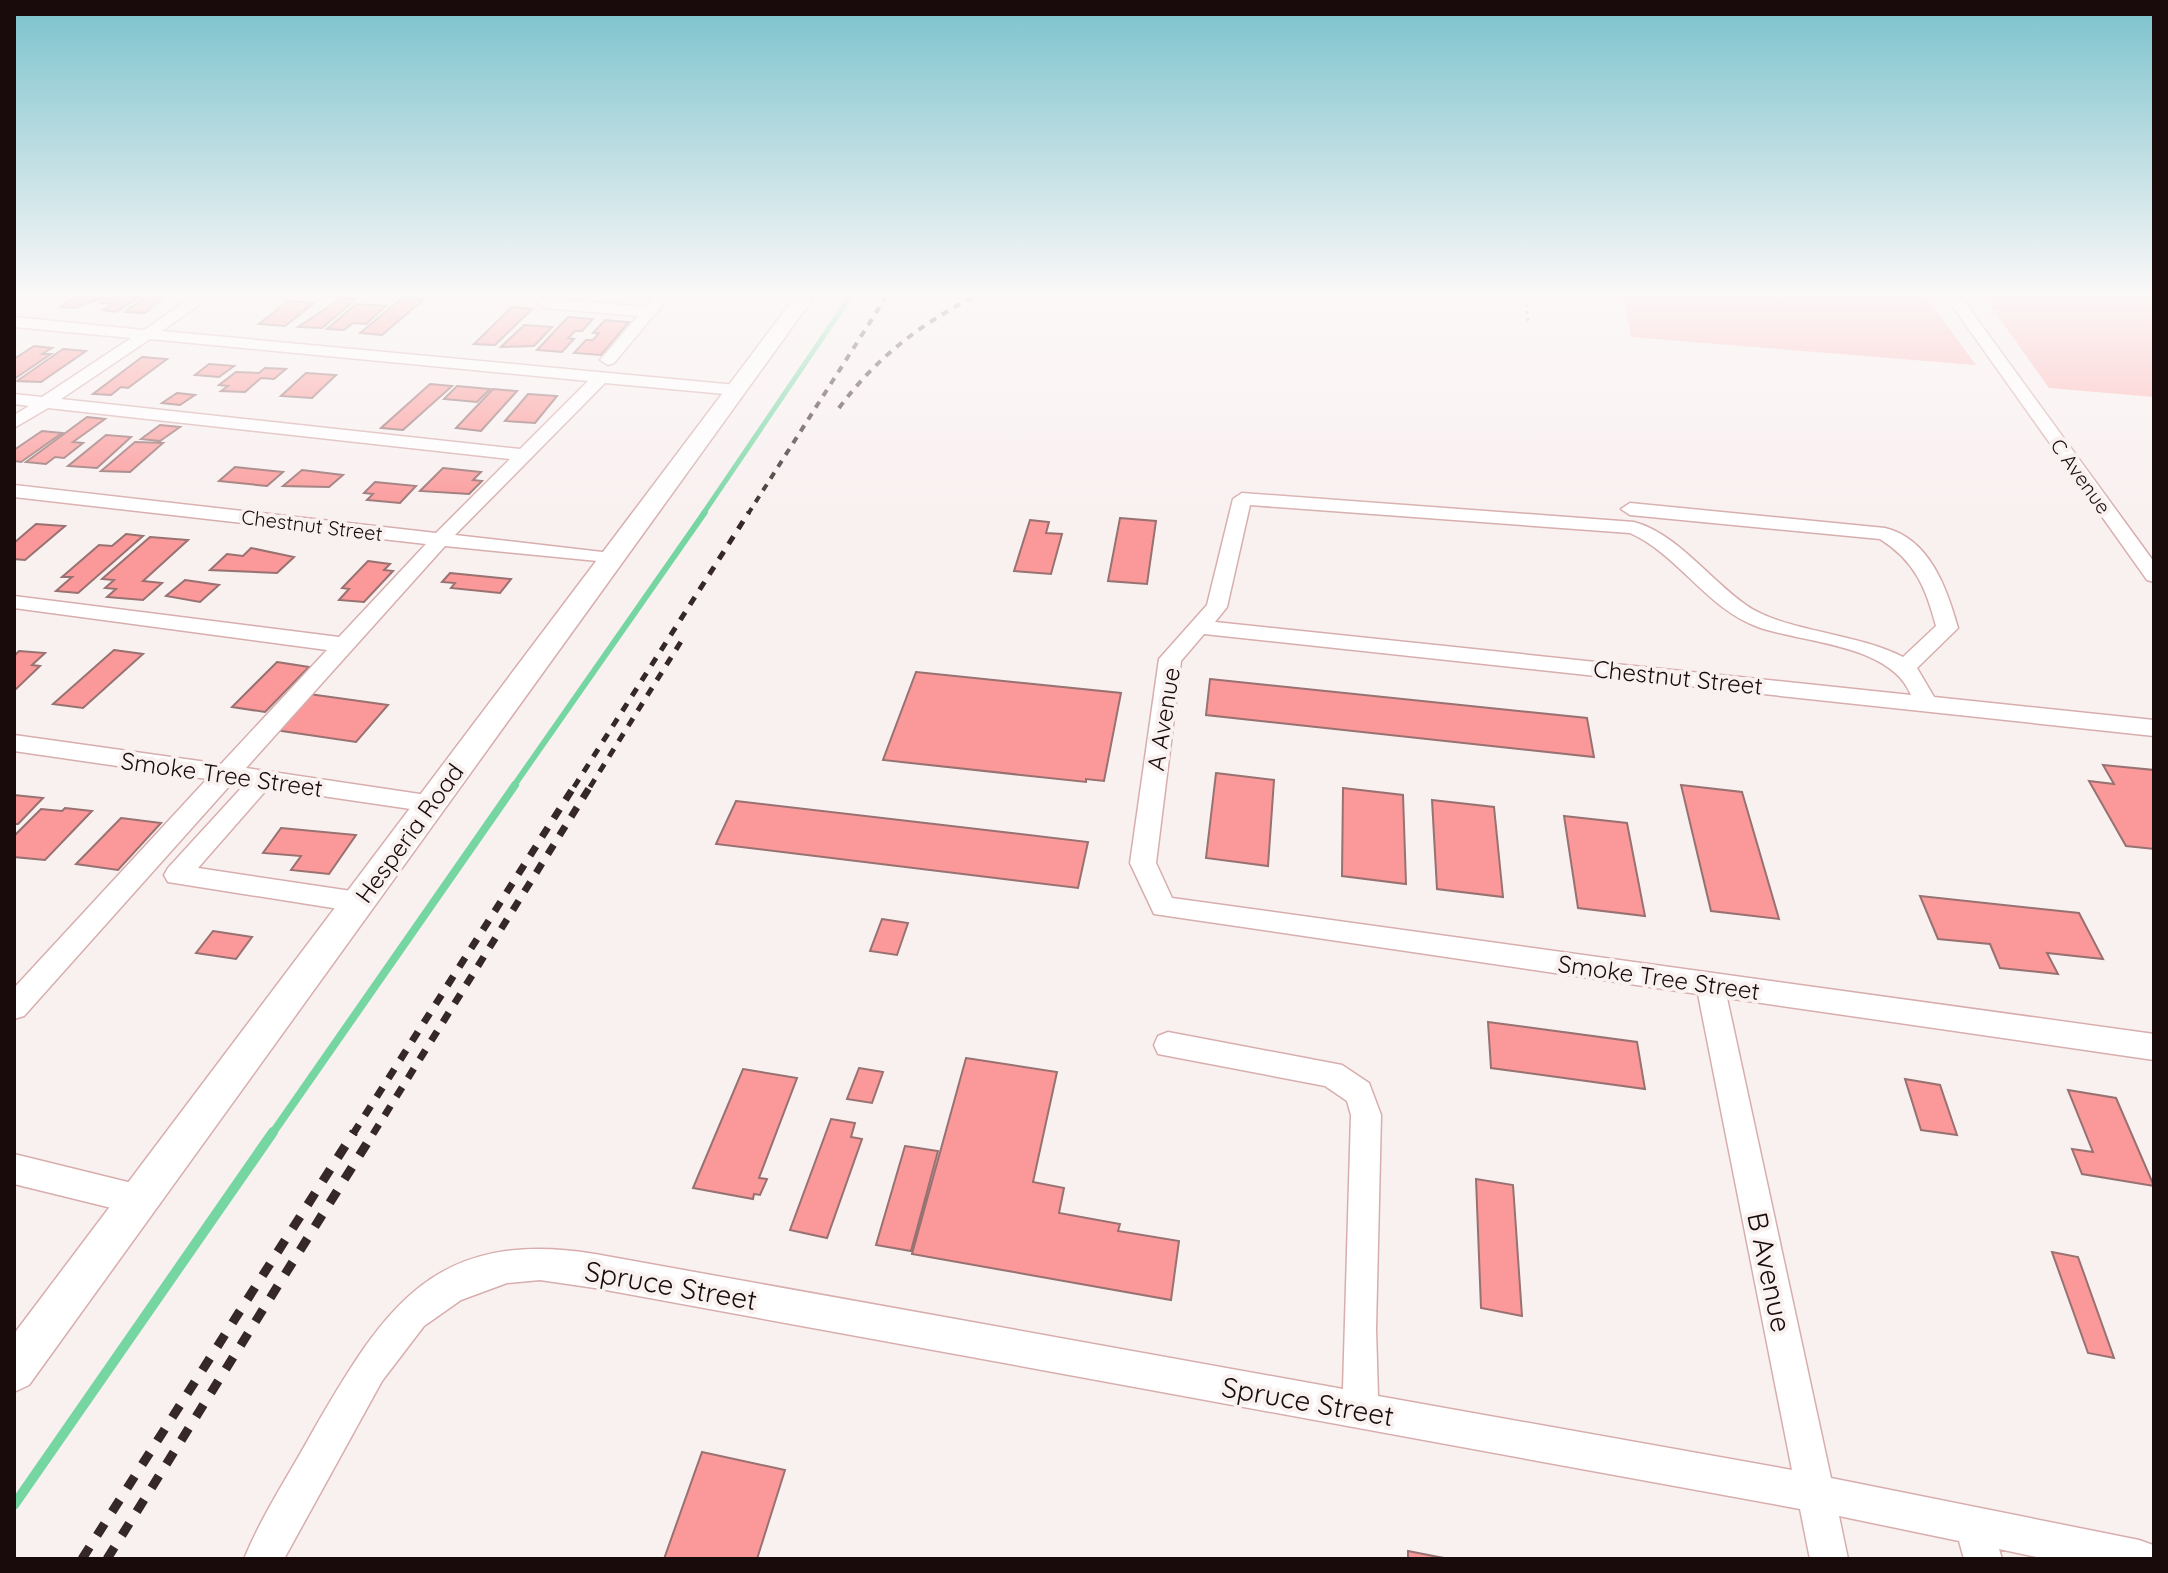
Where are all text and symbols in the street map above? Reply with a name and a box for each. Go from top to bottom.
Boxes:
street label: C Avenue [2045,433,2117,519]
street label: Chestnut Street [240,504,384,546]
street label: Chestnut Street [1592,653,1764,701]
street label: A Avenue [1140,665,1186,773]
street label: Smoke Tree Street [119,745,325,803]
street label: Hesperia Road [348,757,470,909]
street label: Smoke Tree Street [1556,948,1762,1006]
street label: B Avenue [1740,1209,1800,1335]
street label: Spruce Street [582,1253,760,1317]
street label: Spruce Street [1219,1369,1397,1433]

